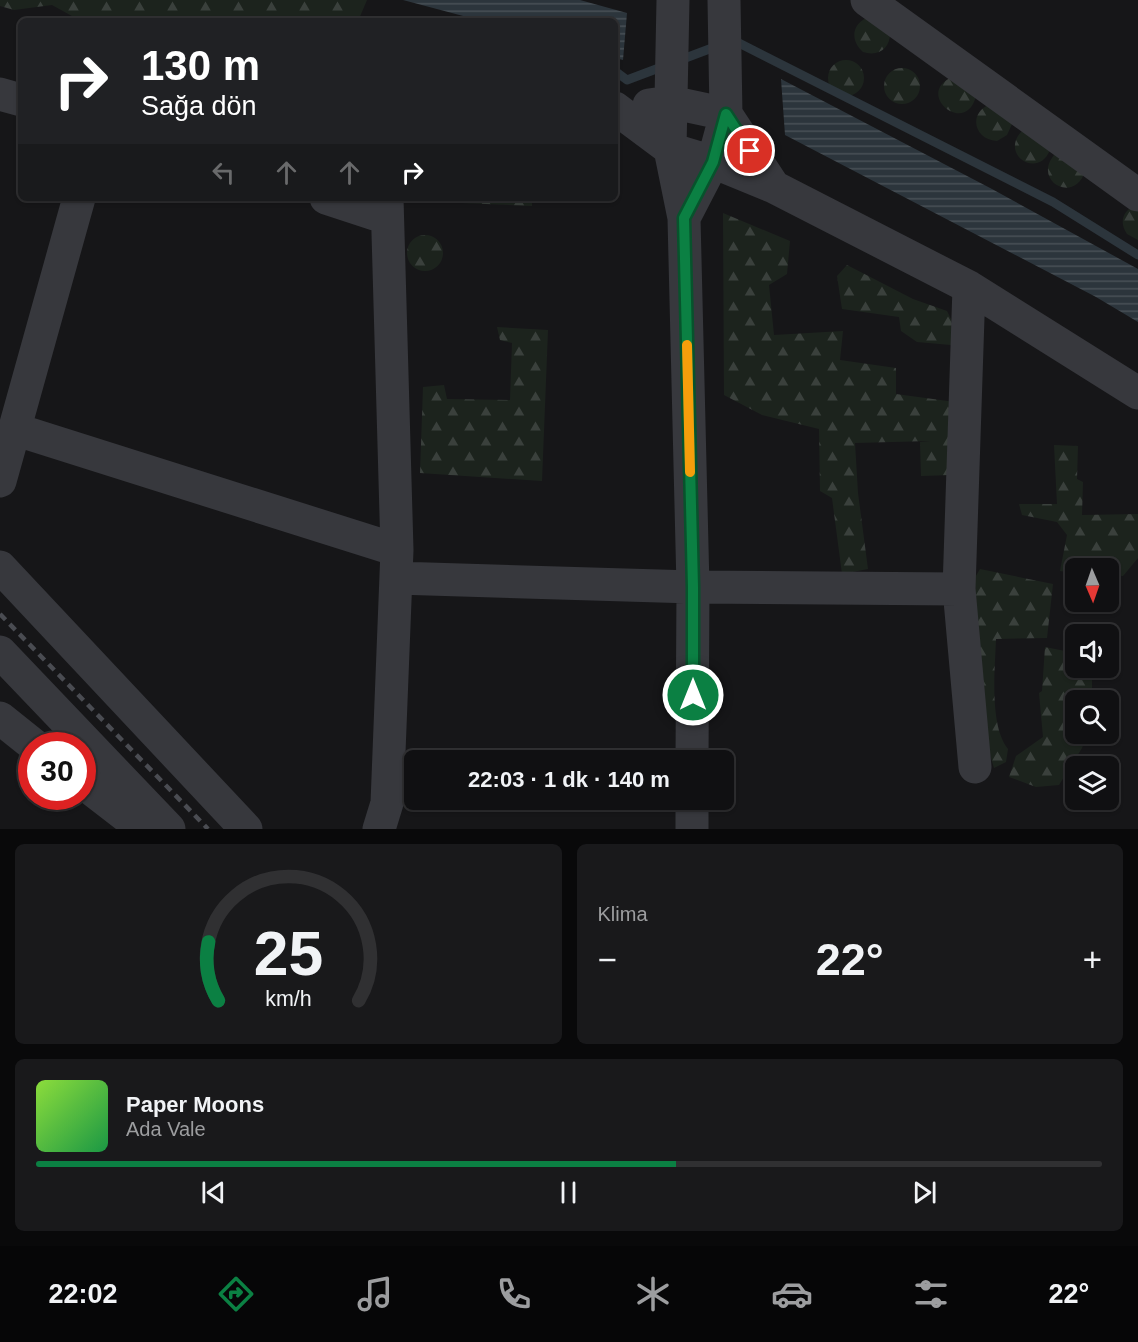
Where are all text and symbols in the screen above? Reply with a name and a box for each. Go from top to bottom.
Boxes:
icon: right [42,42,120,120]
text: 130 m [141,42,260,89]
text: Sağa dön [141,91,257,121]
pin [724,125,775,176]
icon: arrive [733,134,766,167]
icon: left [207,156,240,189]
icon: ahead [270,156,303,189]
icon: ahead [333,156,366,189]
icon: right [396,156,429,189]
north arrow [1065,558,1119,612]
map controls [1065,558,1119,810]
button: sound [1065,624,1119,678]
position arrow [661,663,725,727]
button: search [1065,690,1119,744]
speed limit sign: 30 [18,732,96,810]
button: layers [1065,756,1119,810]
text: 22:03 · 1 dk · 140 m [468,767,670,792]
text: Klima [598,903,648,925]
text: 25 [254,919,323,988]
text: 22° [816,934,884,985]
text: − [598,941,617,978]
text: + [1083,941,1102,978]
text: km/h [265,987,311,1011]
text: Paper Moons [126,1092,264,1117]
text: Ada Vale [126,1118,206,1140]
icon: previous [197,1176,230,1209]
icon: pause [552,1176,585,1209]
icon: next [908,1176,941,1209]
icon: directions [215,1273,257,1315]
icon: music [354,1273,396,1315]
icon: phone [493,1273,535,1315]
icon: climate [632,1273,674,1315]
icon: car [771,1273,813,1315]
icon: filters [910,1273,952,1315]
text: 22:02 [49,1279,118,1309]
text: 22° [1049,1279,1089,1309]

